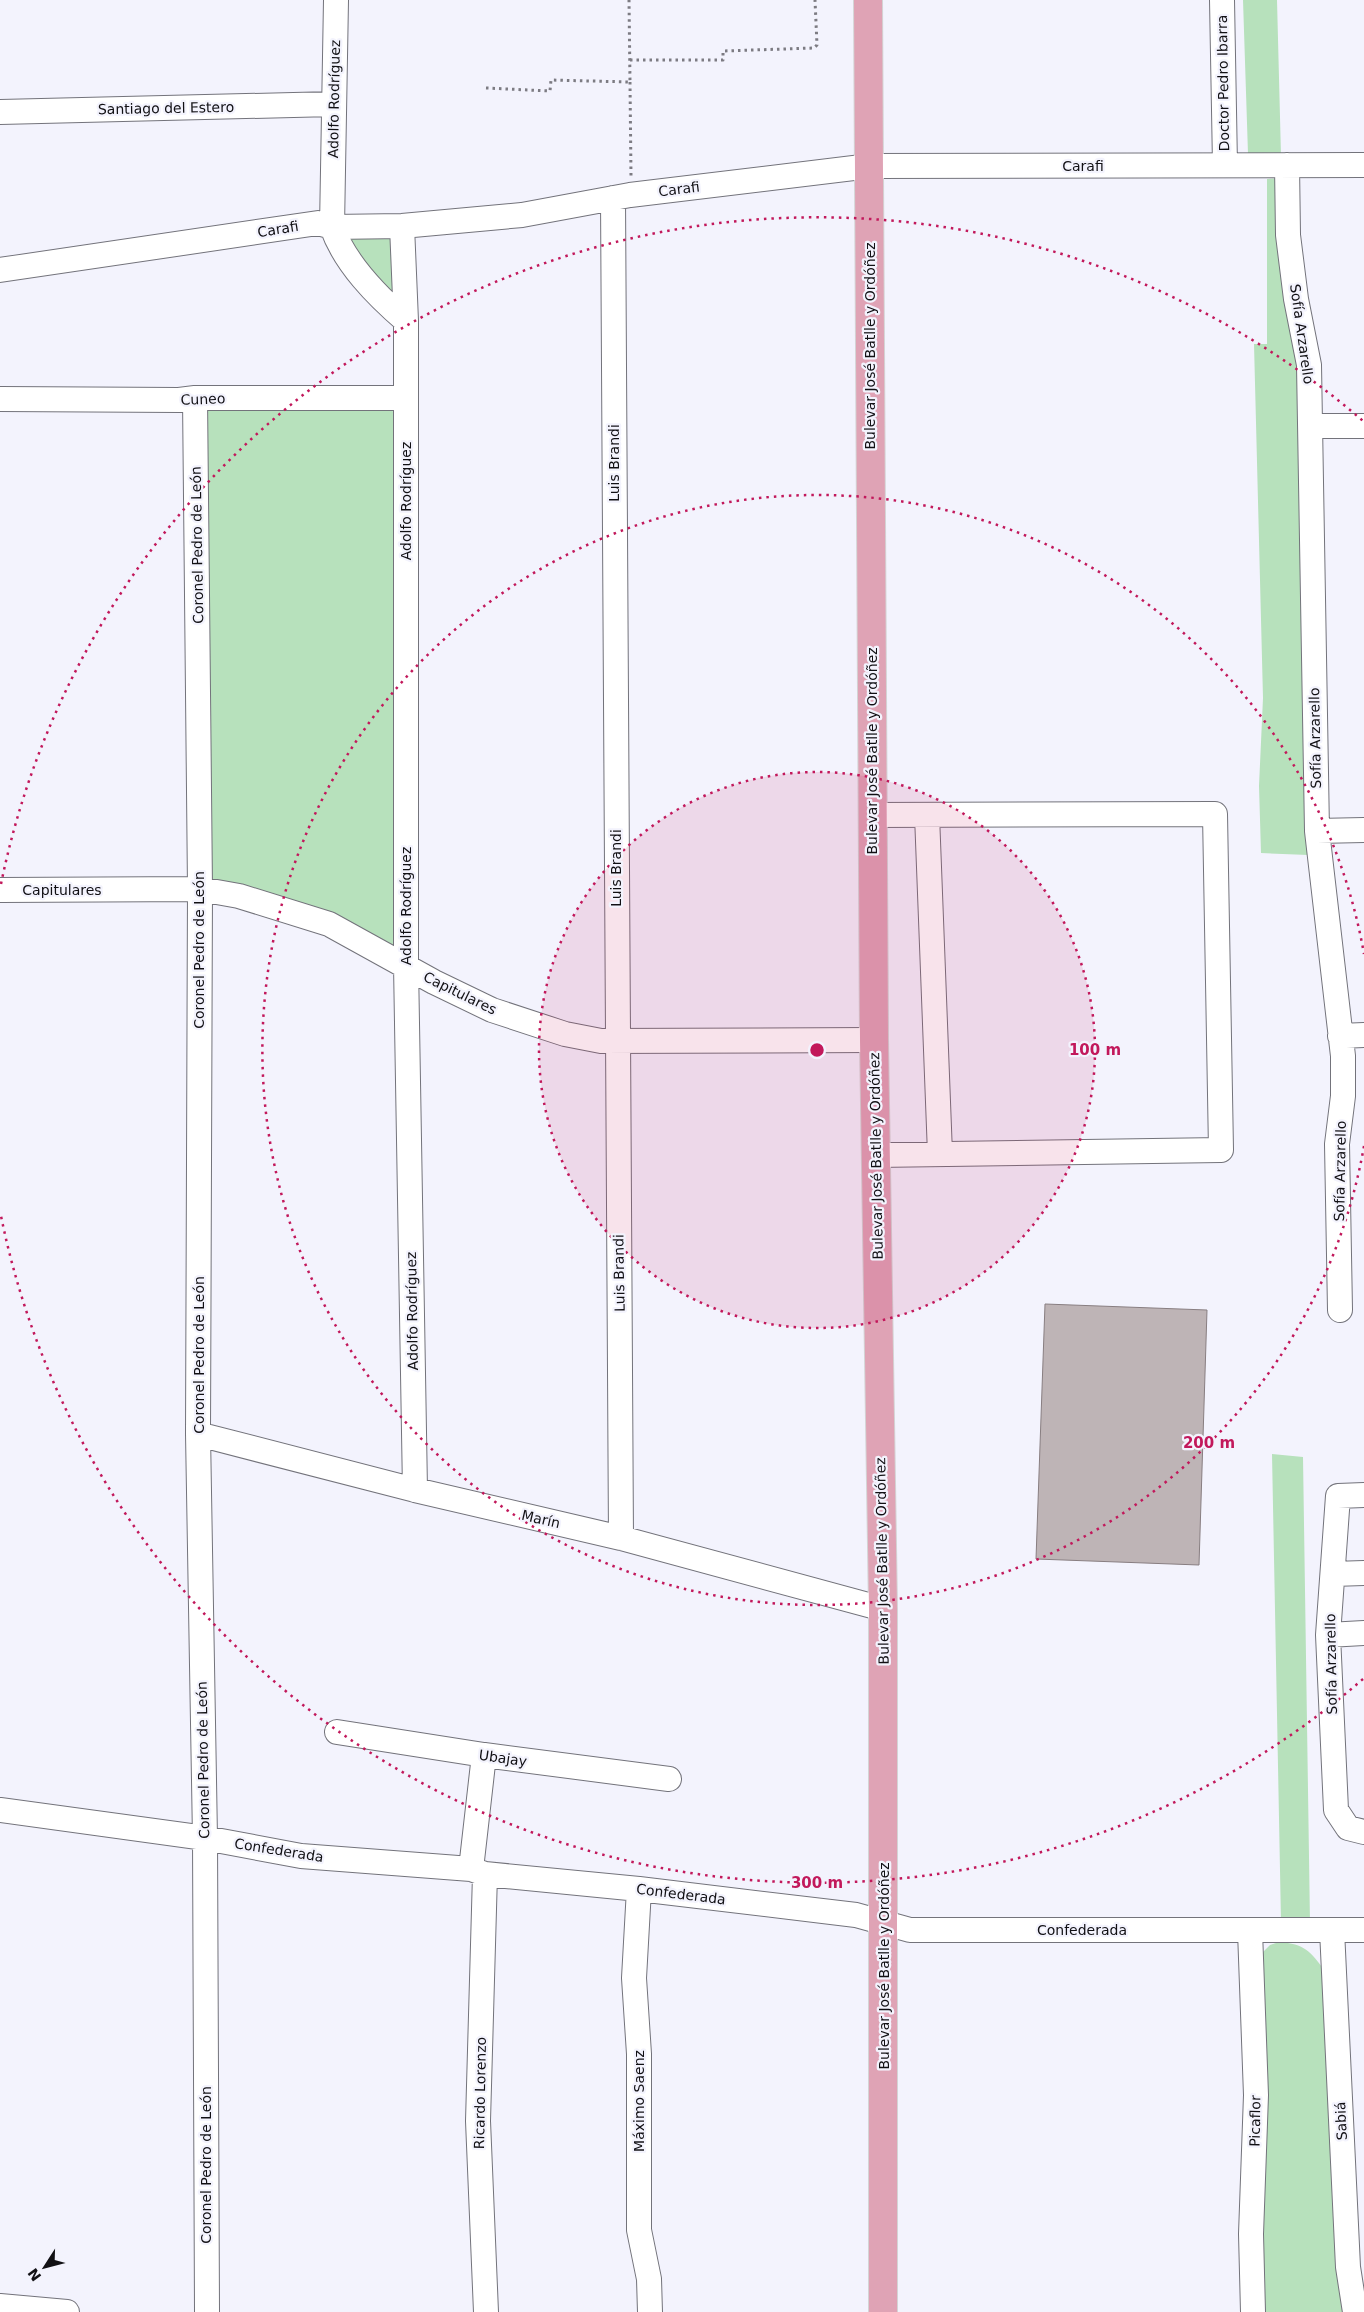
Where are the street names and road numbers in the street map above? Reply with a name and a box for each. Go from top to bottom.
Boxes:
street label: Doctor Pedro Ibarra [1214,15,1232,151]
street label: Adolfo Rodríguez [325,40,343,158]
street label: Santiago del Estero [98,99,234,117]
street label: Carafi [1062,158,1104,174]
street label: Carafi [657,179,701,199]
street label: Carafi [256,218,300,240]
street label: Bulevar José Batlle y Ordóñez [862,242,878,450]
street label: Sofía Arzarello [1287,283,1317,385]
street label: Cuneo [180,390,226,408]
street label: Luis Brandi [606,424,622,502]
street label: Adolfo Rodríguez [398,442,414,560]
street label: Coronel Pedro de León [188,466,206,624]
street label: Bulevar José Batlle y Ordóñez [864,647,880,855]
street label: Sofía Arzarello [1306,687,1324,789]
street label: Luis Brandi [608,829,624,907]
street label: Adolfo Rodríguez [398,847,414,965]
street label: Coronel Pedro de León [191,871,207,1029]
street label: Capitulares [22,882,102,898]
street label: Capitulares [421,968,499,1018]
street label: Bulevar José Batlle y Ordóñez [866,1052,886,1260]
street label: Sofía Arzarello [1331,1120,1349,1222]
street label: Luis Brandi [610,1234,628,1312]
street label: Adolfo Rodríguez [403,1252,421,1370]
street label: Coronel Pedro de León [191,1276,207,1434]
street label: Bulevar José Batlle y Ordóñez [872,1457,892,1665]
street label: Marín [520,1507,562,1531]
street label: Sofía Arzarello [1322,1613,1340,1715]
street label: Coronel Pedro de León [194,1681,212,1839]
street label: Ubajay [478,1747,528,1769]
street label: Confederada [233,1835,325,1865]
street label: Bulevar José Batlle y Ordóñez [876,1862,892,2070]
street label: Confederada [635,1881,727,1907]
street label: Confederada [1037,1922,1127,1938]
street label: Ricardo Lorenzo [471,2037,489,2149]
street label: Máximo Saenz [631,2050,647,2152]
street label: Coronel Pedro de León [198,2086,214,2244]
street label: Picaflor [1247,2095,1263,2147]
street label: Sabiá [1332,2101,1350,2141]

